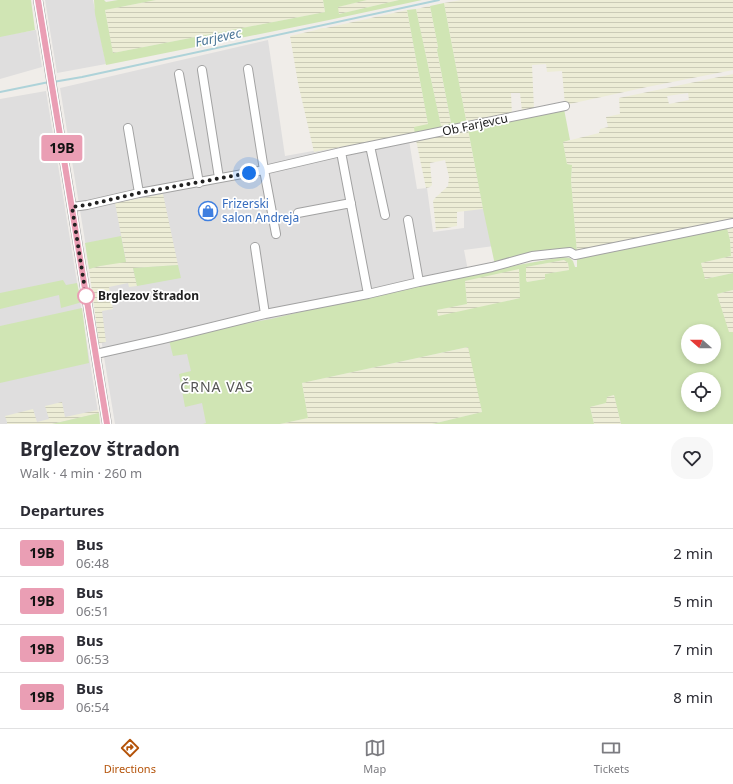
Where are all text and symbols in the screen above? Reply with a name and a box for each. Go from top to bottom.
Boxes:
water label: Farjevec [193,23,243,51]
street label: Ob Farjevcu [441,109,509,140]
line badge: 19B [39,135,85,161]
text: 19B [49,138,75,157]
your location [239,163,259,183]
place label: Frizerski salon Andreja [222,195,299,226]
shop icon: Frizerski salon Andreja [197,200,219,222]
marker: Brglezov štradon [77,287,95,305]
place label: Brglezov štradon [98,287,199,304]
north arrow [681,324,721,364]
map controls [681,324,721,412]
button: locate [681,372,721,412]
district label: ČRNA VAS [180,377,254,396]
text: Brglezov štradon [20,436,180,462]
button: heart [671,437,713,479]
text: Walk · 4 min · 260 m [20,464,142,482]
text: Departures [20,500,104,520]
text: Bus [76,534,103,554]
text: 19B [29,543,55,562]
text: 2 min [673,543,713,563]
text: 06:48 [76,554,109,572]
text: Bus [76,582,103,602]
text: 19B [29,591,55,610]
text: 5 min [673,591,713,611]
text: 06:51 [76,602,109,620]
text: Bus [76,630,103,650]
text: 19B [29,639,55,658]
text: 7 min [673,639,713,659]
text: 06:53 [76,650,109,668]
text: Bus [76,678,103,698]
text: 19B [29,687,55,706]
text: 8 min [673,687,713,707]
text: 06:54 [76,698,109,716]
tab: Directions [104,737,156,776]
tab: Map [363,737,386,776]
tab: Tickets [594,737,629,776]

